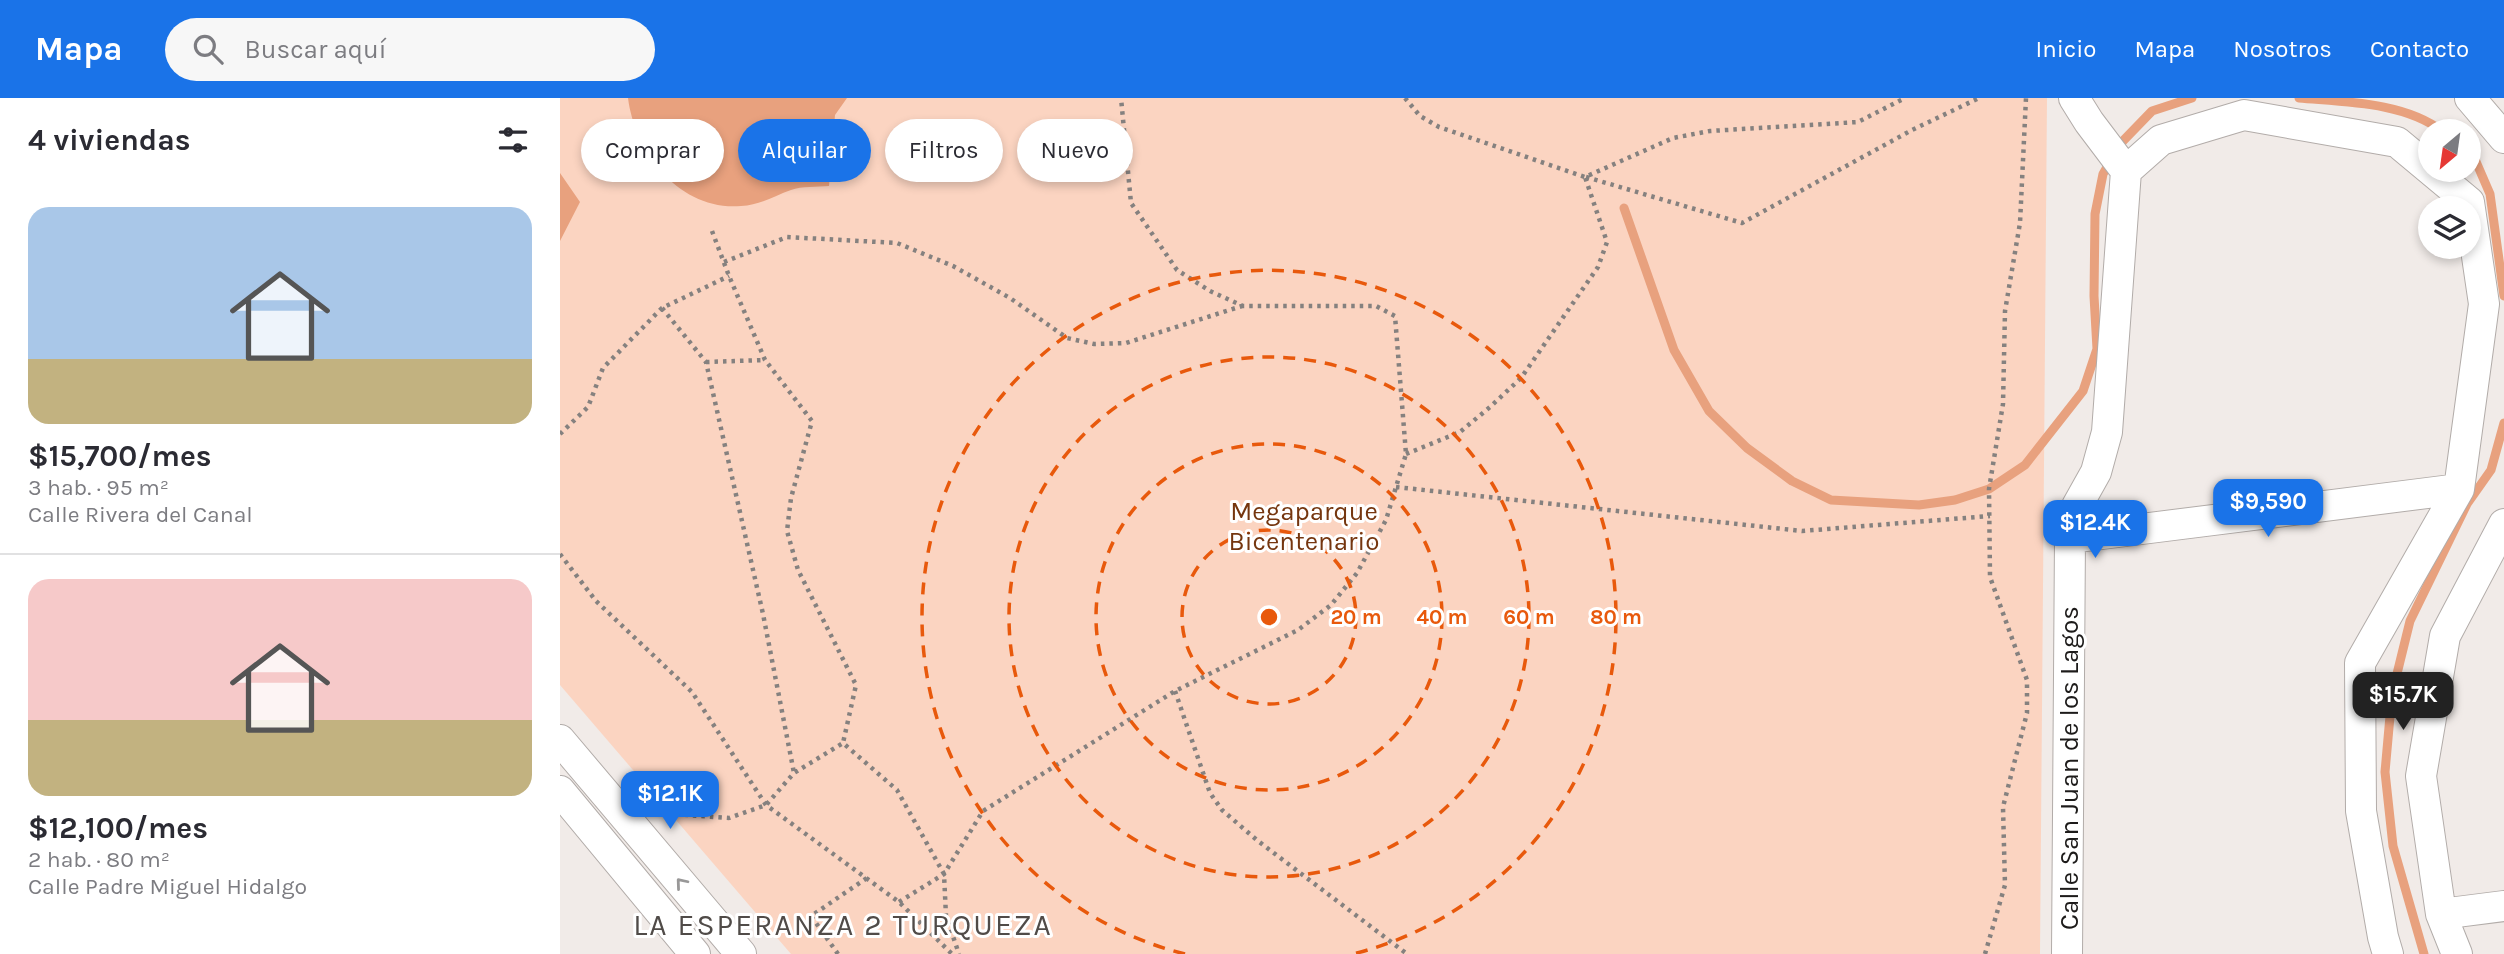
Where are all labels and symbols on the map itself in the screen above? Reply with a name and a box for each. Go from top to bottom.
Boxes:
north arrow [2418,119,2482,182]
pin: $9,590 [2211,480,2325,539]
park label: Megaparque Bicentenario [1229,496,1379,557]
pin: $12.4K [2038,500,2152,560]
centre of rings [1257,605,1281,629]
text: 20 m [1330,605,1382,629]
text: 40 m [1416,605,1468,629]
text: 60 m [1503,605,1555,629]
text: 80 m [1590,605,1642,629]
street label: Calle San Juan de los Lagos [2054,606,2085,930]
pin: $15.7K [2346,672,2460,732]
pin: $12.1K [613,772,727,831]
one-way arrow [677,879,689,892]
district label: LA ESPERANZA 2 TURQUEZA [633,907,1053,943]

